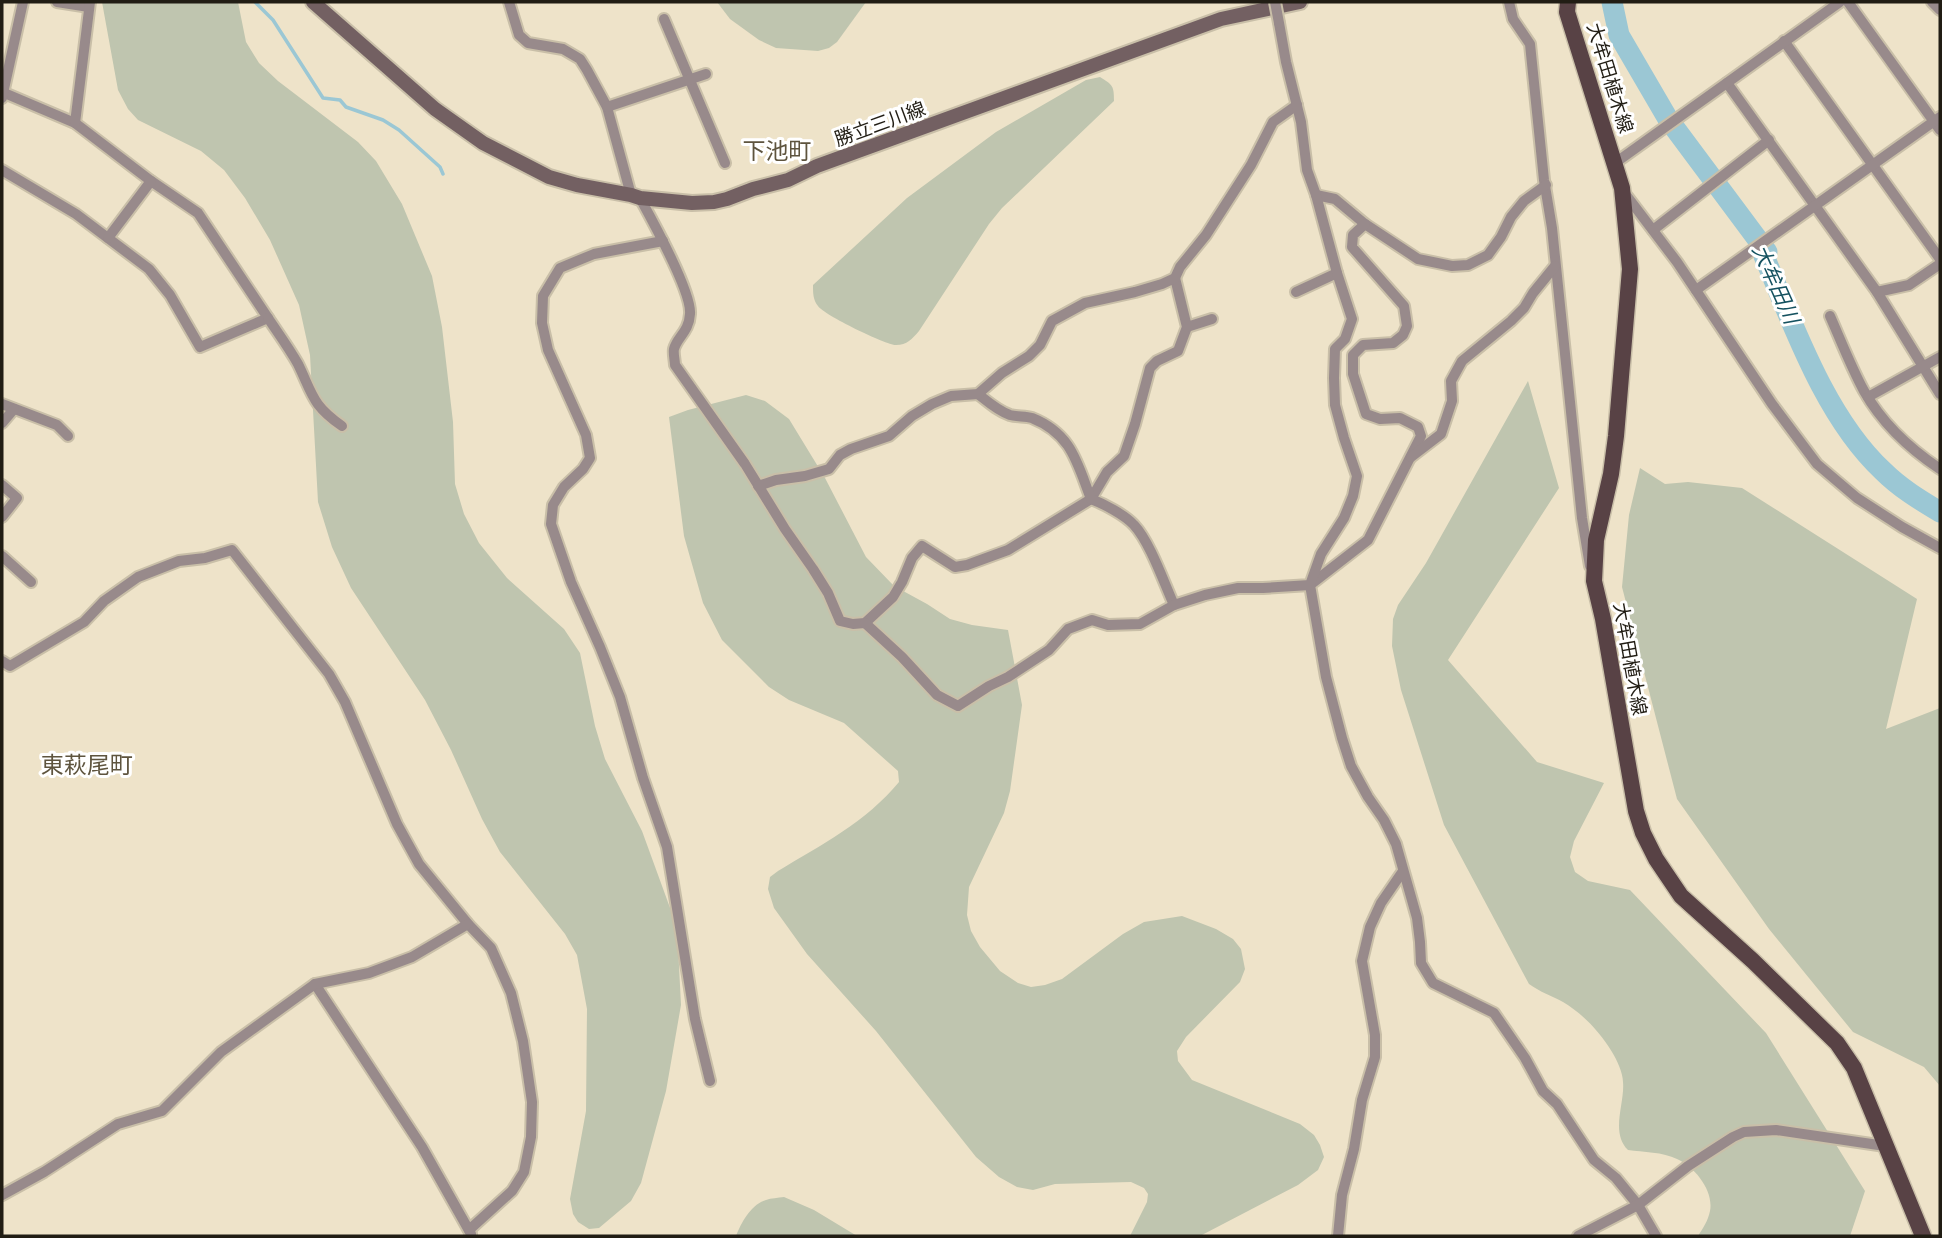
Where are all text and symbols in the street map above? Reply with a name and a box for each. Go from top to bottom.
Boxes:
street label: 大牟田植木線 [1583,20,1637,136]
street label: 勝立三川線 [832,98,928,150]
district label: 下池町 [743,138,812,164]
water label: 大牟田川 [1748,241,1804,329]
street label: 大牟田植木線 [1610,601,1650,717]
district label: 東萩尾町 [41,752,133,778]

